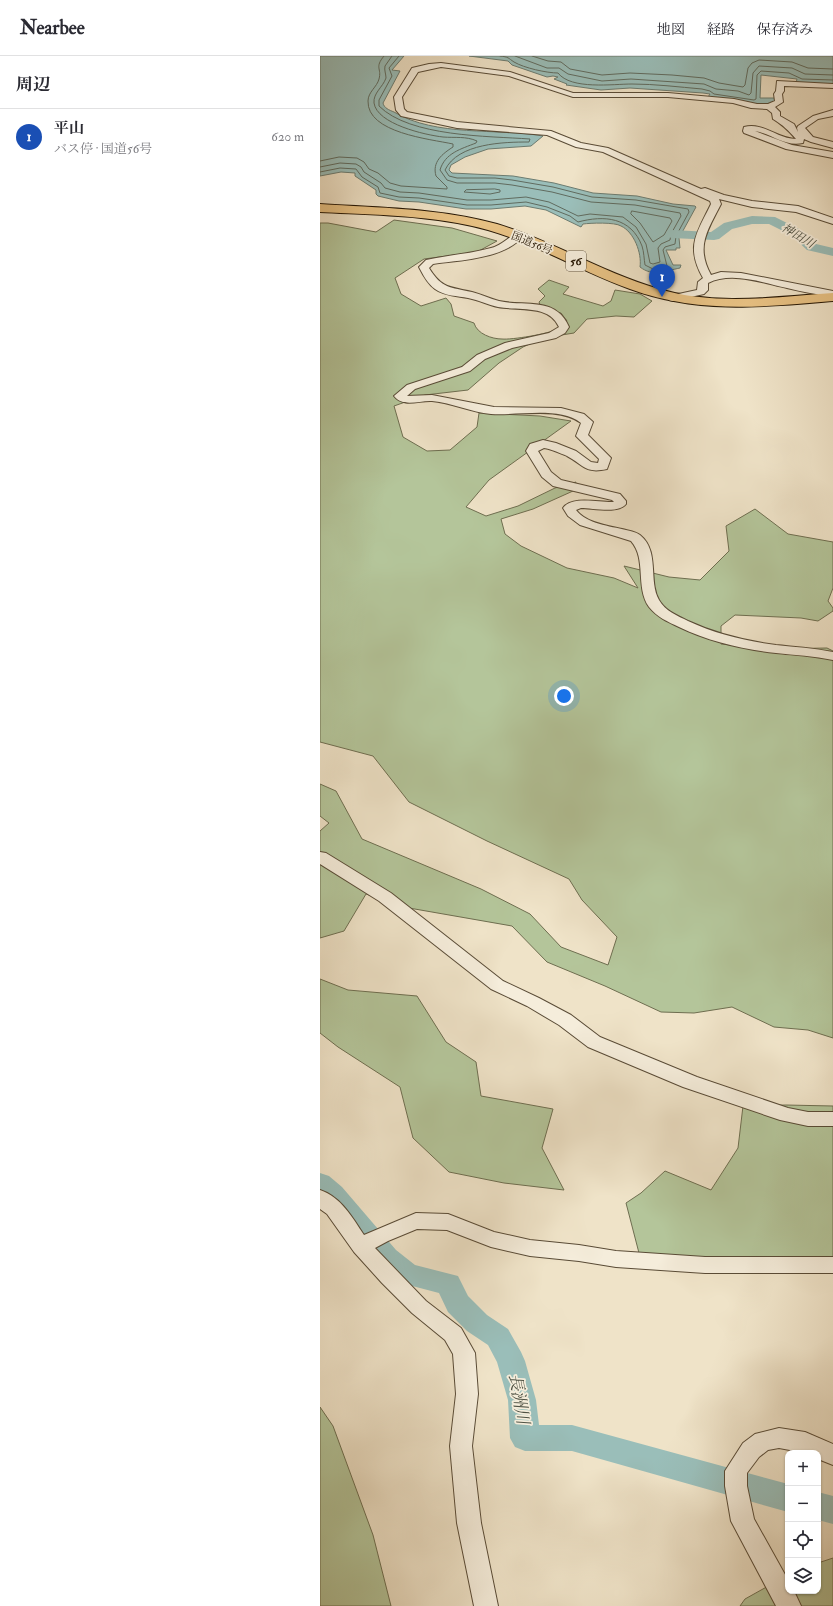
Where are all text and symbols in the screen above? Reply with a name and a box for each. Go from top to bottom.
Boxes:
text: Nearbee [20,16,85,40]
text: 地図 [657,21,685,38]
text: 経路 [707,21,735,38]
text: 保存済み [757,21,813,38]
text: 周辺 [16,74,50,95]
text: 平山 [54,119,84,138]
text: 1 [27,129,31,145]
text: 620 m [271,129,304,145]
text: バス停 · 国道56号 [54,141,152,157]
water label: 神田川 [779,220,819,253]
street label: 国道56号 [509,229,555,257]
road number: 56 [566,251,586,271]
pin: 1 [649,264,675,297]
your location [554,686,574,706]
water label: 長洲川 [504,1372,534,1428]
map controls [785,1450,821,1594]
button: + [785,1450,821,1486]
button: − [785,1486,821,1522]
button: locate [785,1522,821,1558]
button: layers [785,1558,821,1594]

